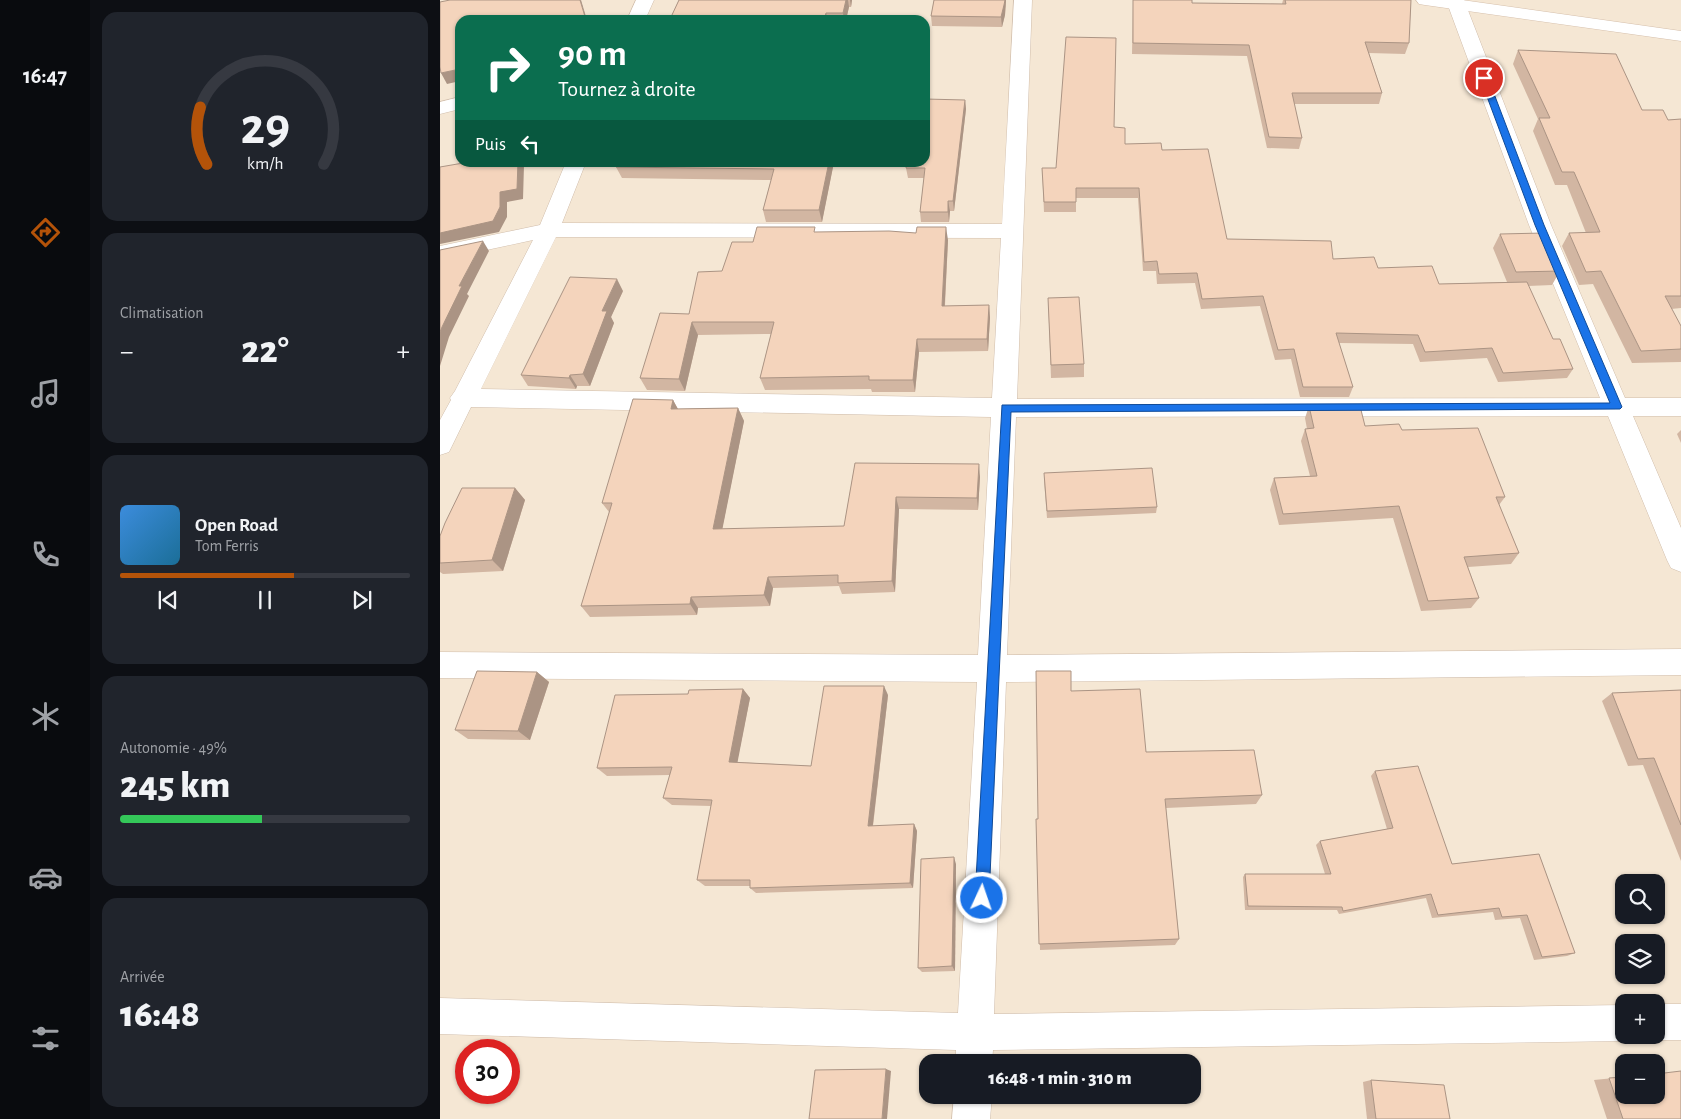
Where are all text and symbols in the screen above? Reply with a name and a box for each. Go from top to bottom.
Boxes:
icon: right [475,35,540,100]
text: 90 m [558,37,627,72]
pin [1463,57,1505,99]
icon: arrive [1470,64,1498,92]
text: 16:47 [23,65,67,87]
text: Tournez à droite [558,78,696,100]
text: 29 [240,101,290,153]
icon: left [516,130,544,158]
text: Puis [475,135,506,154]
text: km/h [247,155,283,173]
icon: directions [28,215,63,250]
text: Climatisation [120,305,204,321]
text: 22° [241,332,289,370]
text: − [120,338,133,366]
text: + [397,338,410,366]
icon: music [28,376,63,411]
text: Open Road [195,516,278,535]
icon: phone [28,537,63,572]
text: Tom Ferris [195,538,259,554]
icon: previous [154,586,182,614]
icon: pause [251,586,279,614]
icon: next [348,586,376,614]
icon: climate [28,699,63,734]
text: Autonomie · 49% [120,740,227,756]
text: 245 km [120,767,230,805]
icon: car [28,860,63,895]
position arrow [955,871,1007,923]
map controls [1615,874,1665,1104]
button: search [1615,874,1665,924]
button: layers [1615,934,1665,984]
text: Arrivée [120,969,165,985]
button: + [1615,994,1665,1044]
text: 16:48 [120,996,200,1034]
icon: filters [28,1021,63,1056]
speed limit sign: 30 [455,1039,520,1104]
button: − [1615,1054,1665,1104]
text: 16:48 · 1 min · 310 m [988,1069,1132,1088]

